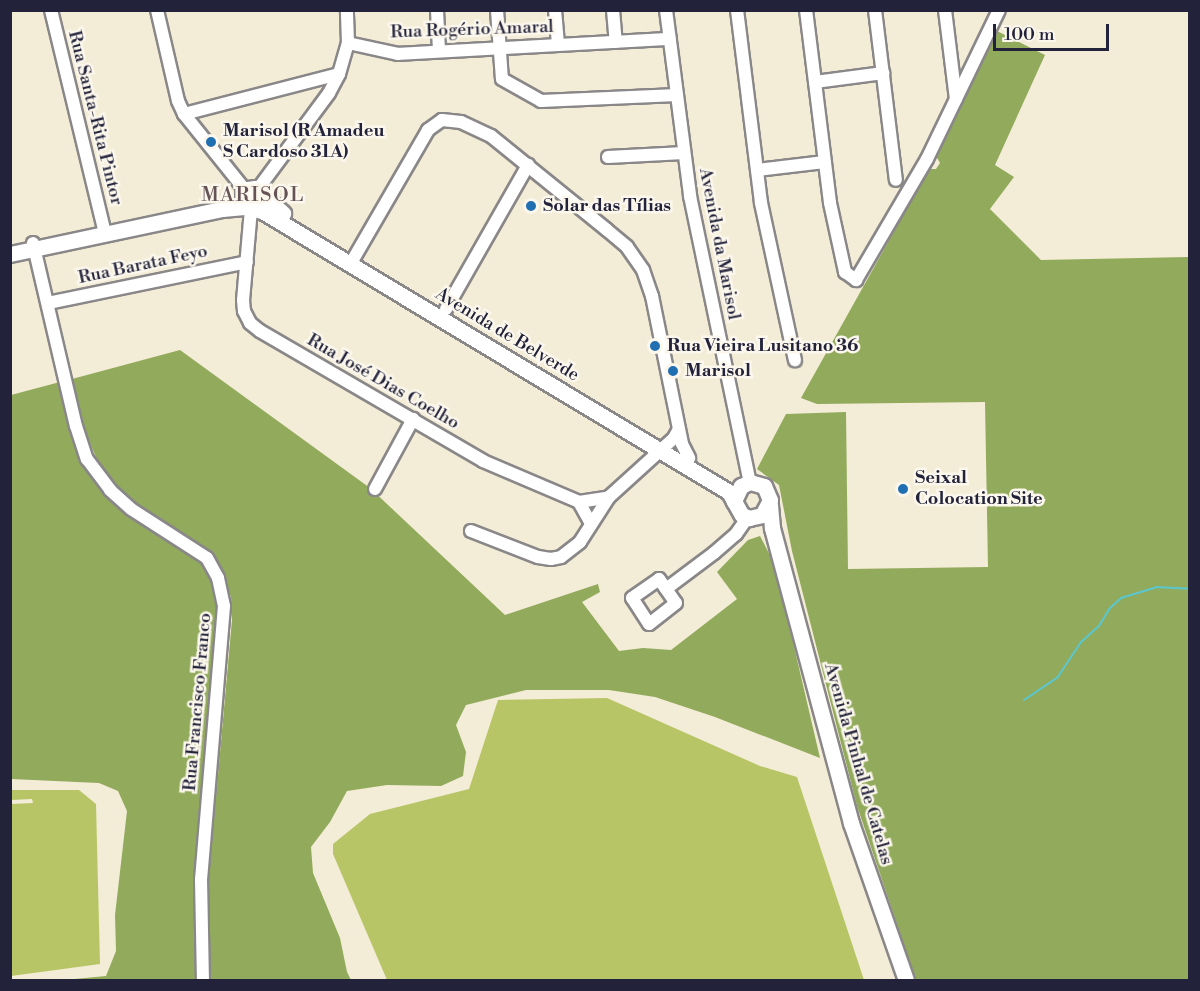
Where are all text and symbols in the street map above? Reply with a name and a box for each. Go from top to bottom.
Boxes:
scale bar [996,12,1112,50]
street label: Rua Rogério Amaral [390,16,554,44]
text: 100 m [1004,23,1055,46]
street label: Rua Santa-Rita Pintor [63,28,127,208]
place label: Marisol (R Amadeu S Cardoso 31A) [223,121,384,164]
marker: Marisol (R Amadeu S Cardoso 31A) [204,135,218,149]
street label: Avenida da Marisol [694,166,744,322]
district label: MARISOL [201,183,305,207]
place label: Solar das Tílias [543,195,671,217]
marker: Solar das Tílias [524,199,538,213]
street label: Rua Barata Feyo [76,241,210,289]
street label: Avenida de Belverde [431,284,583,386]
street label: Rua José Dias Coelho [303,330,463,434]
place label: Rua Vieira Lusitano 36 [667,335,858,357]
marker: Rua Vieira Lusitano 36 [648,339,662,353]
place label: Marisol [685,360,751,382]
marker: Marisol [666,364,680,378]
place label: Seixal Colocation Site [915,468,1043,510]
marker: Seixal Colocation Site [896,482,910,496]
street label: Rua Francisco Franco [179,612,217,792]
street label: Avenida Pinhal de Catelas [819,661,897,867]

